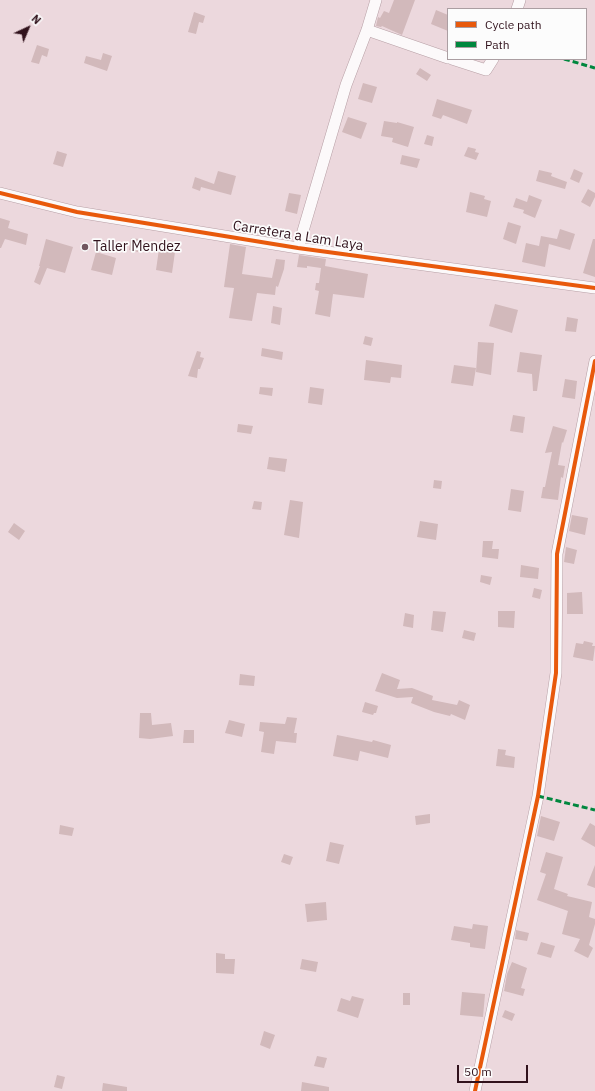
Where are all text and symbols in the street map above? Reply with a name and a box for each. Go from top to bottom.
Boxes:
north arrow [8,8,48,48]
legend [447,8,587,60]
text: N [29,12,44,27]
text: Cycle path [485,17,542,32]
text: Path [485,37,510,52]
street label: Carretera a Lam Laya [232,217,364,255]
place label: Taller Mendez [93,239,180,255]
marker: Taller Mendez [80,242,90,252]
scale bar [459,1057,530,1083]
text: 50 m [464,1064,492,1079]

